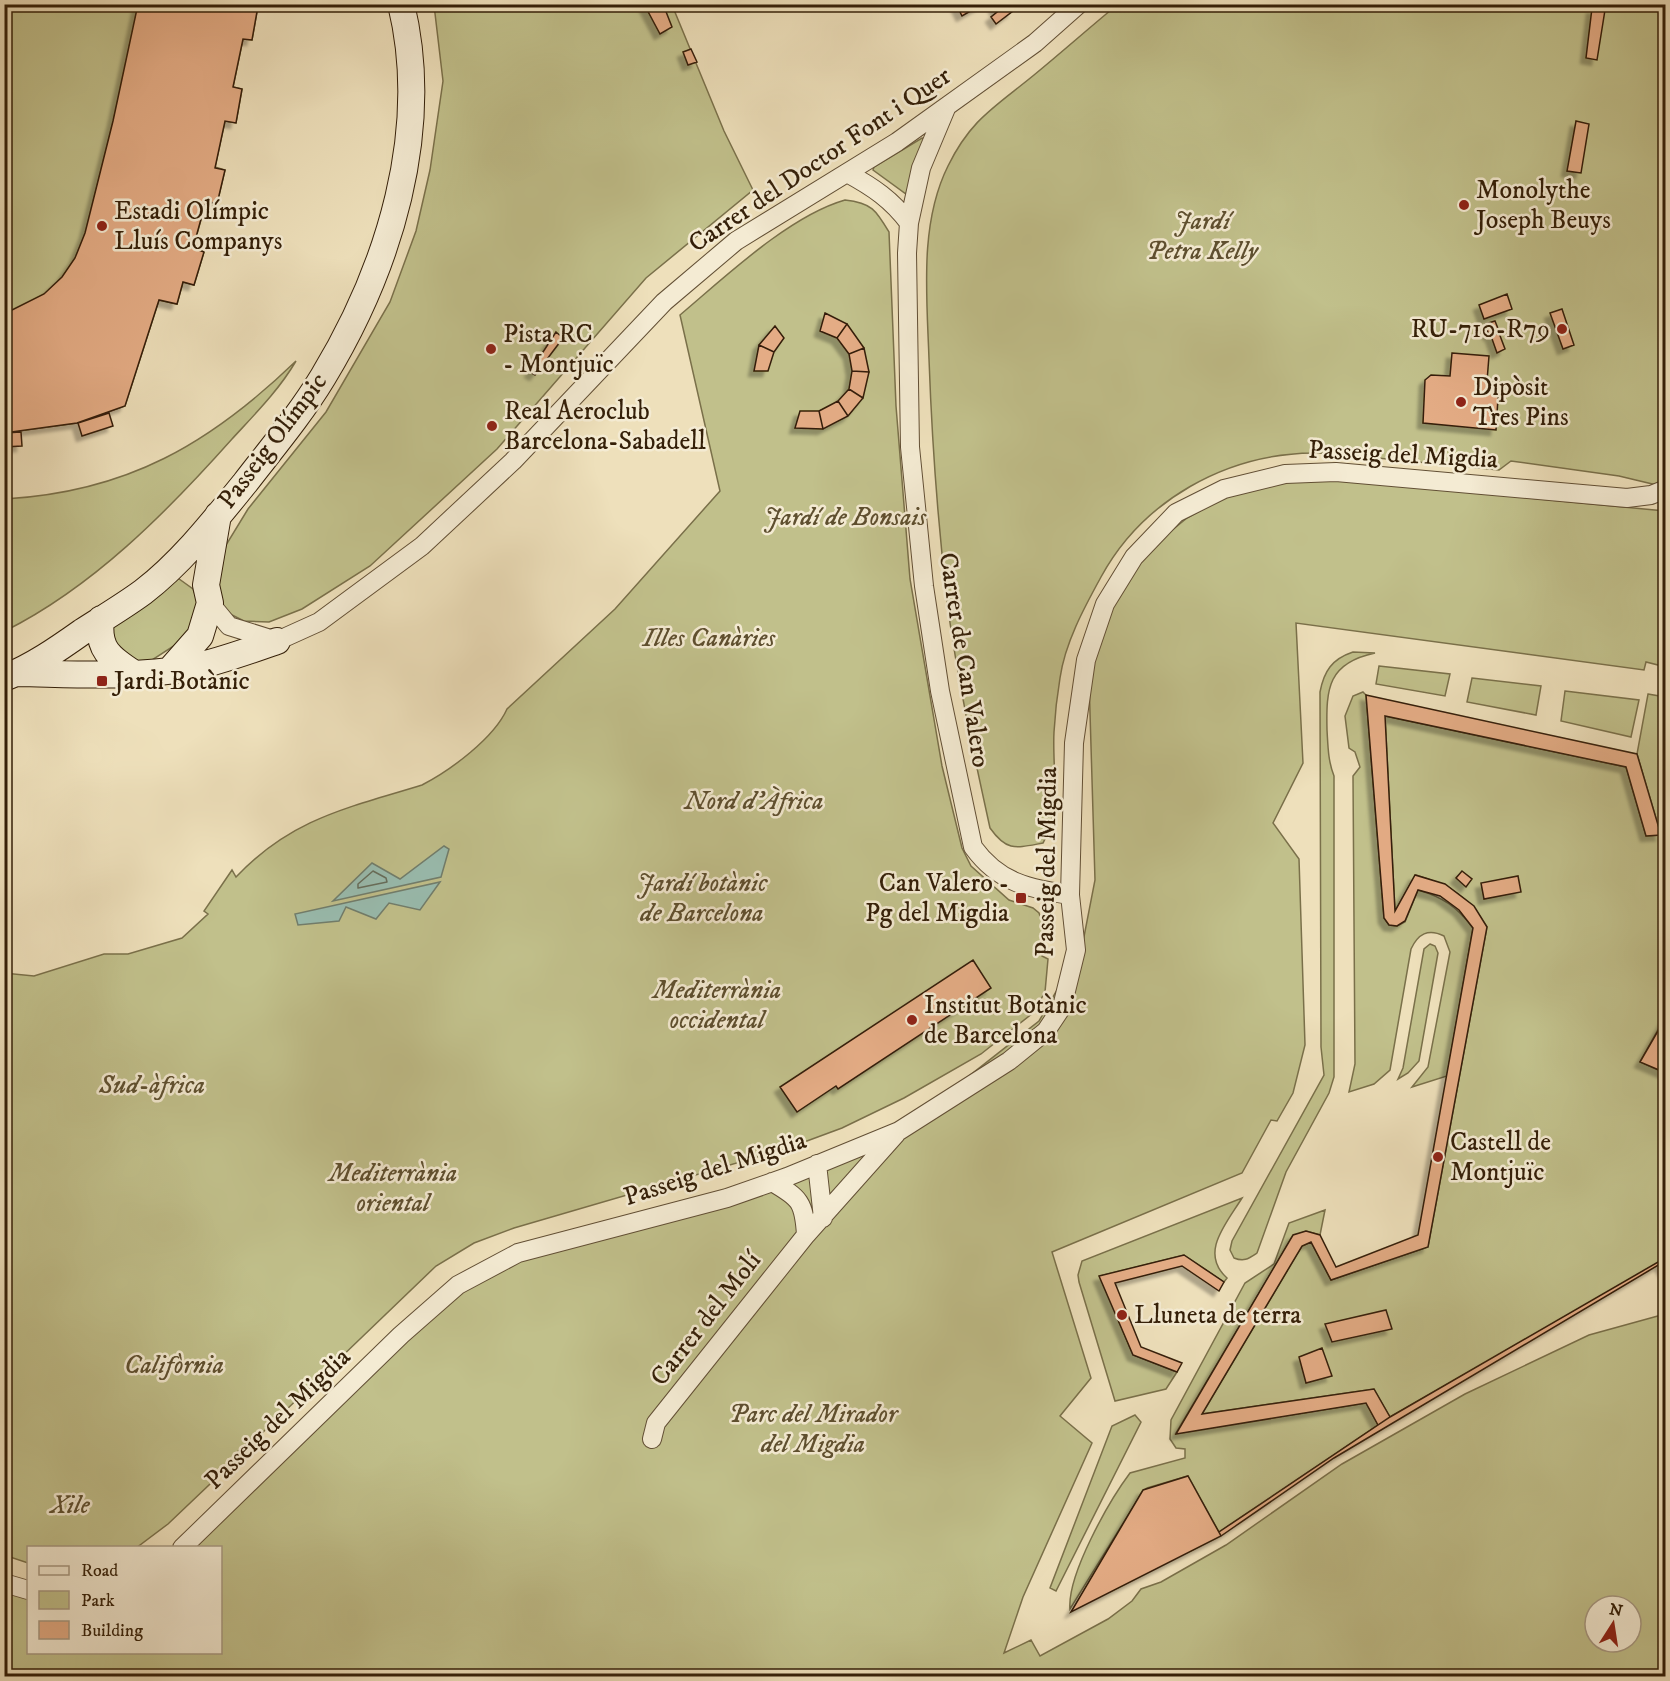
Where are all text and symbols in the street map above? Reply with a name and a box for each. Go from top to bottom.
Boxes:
street label: Carrer del Doctor Font i Quer [682,60,958,260]
place label: Monolythe Joseph Beuys [1474,174,1611,237]
place label: Estadi Olímpic Lluís Companys [114,195,282,258]
marker: Monolythe Joseph Beuys [1457,198,1471,212]
park label: Jardí Petra Kelly [1146,205,1260,268]
marker: Estadi Olímpic Lluís Companys [95,219,109,233]
place label: RU-710-R79 [1411,313,1550,346]
place label: Pista RC - Montjuïc [503,318,614,381]
marker: RU-710-R79 [1555,322,1569,336]
marker: Pista RC - Montjuïc [484,342,498,356]
street label: Passeig Olímpic [211,366,335,516]
place label: Dipòsit Tres Pins [1473,371,1569,434]
place label: Real Aeroclub Barcelona-Sabadell [504,395,706,458]
marker: Dipòsit Tres Pins [1454,395,1468,409]
marker: Real Aeroclub Barcelona-Sabadell [485,419,499,433]
street label: Passeig del Migdia [1307,434,1499,476]
park label: Jardí de Bonsais [764,501,927,534]
street label: Carrer de Can Valero [931,550,997,770]
park label: Illes Canàries [641,622,776,655]
place label: Jardi Botànic [112,665,250,698]
marker: Jardi Botànic [95,674,109,688]
street label: Passeig del Migdia [1029,767,1065,957]
park label: Nord d'Àfrica [682,785,824,818]
park label: Jardí botànic de Barcelona [637,867,768,930]
place label: Can Valero - Pg del Migdia [865,867,1009,930]
marker: Can Valero - Pg del Migdia [1014,891,1028,905]
park label: Mediterrània occidental [651,974,781,1037]
place label: Institut Botànic de Barcelona [924,989,1087,1052]
marker: Institut Botànic de Barcelona [905,1013,919,1027]
park label: Sud-àfrica [98,1069,205,1102]
street label: Passeig del Migdia [619,1124,811,1214]
place label: Castell de Montjuïc [1450,1126,1551,1189]
marker: Castell de Montjuïc [1431,1150,1445,1164]
park label: Mediterrània oriental [327,1157,457,1220]
street label: Carrer del Molí [643,1244,769,1393]
place label: Lluneta de terra [1134,1299,1301,1332]
marker: Lluneta de terra [1115,1308,1129,1322]
street label: Passeig del Migdia [198,1341,358,1497]
park label: Califòrnia [124,1349,224,1382]
park label: Parc del Mirador del Migdia [729,1398,899,1461]
park label: Xile [48,1489,91,1522]
legend [27,1546,222,1654]
text: Road [81,1560,118,1582]
text: Park [81,1590,115,1612]
north arrow [1583,1594,1643,1654]
text: N [1607,1599,1624,1621]
text: Building [81,1620,143,1642]

